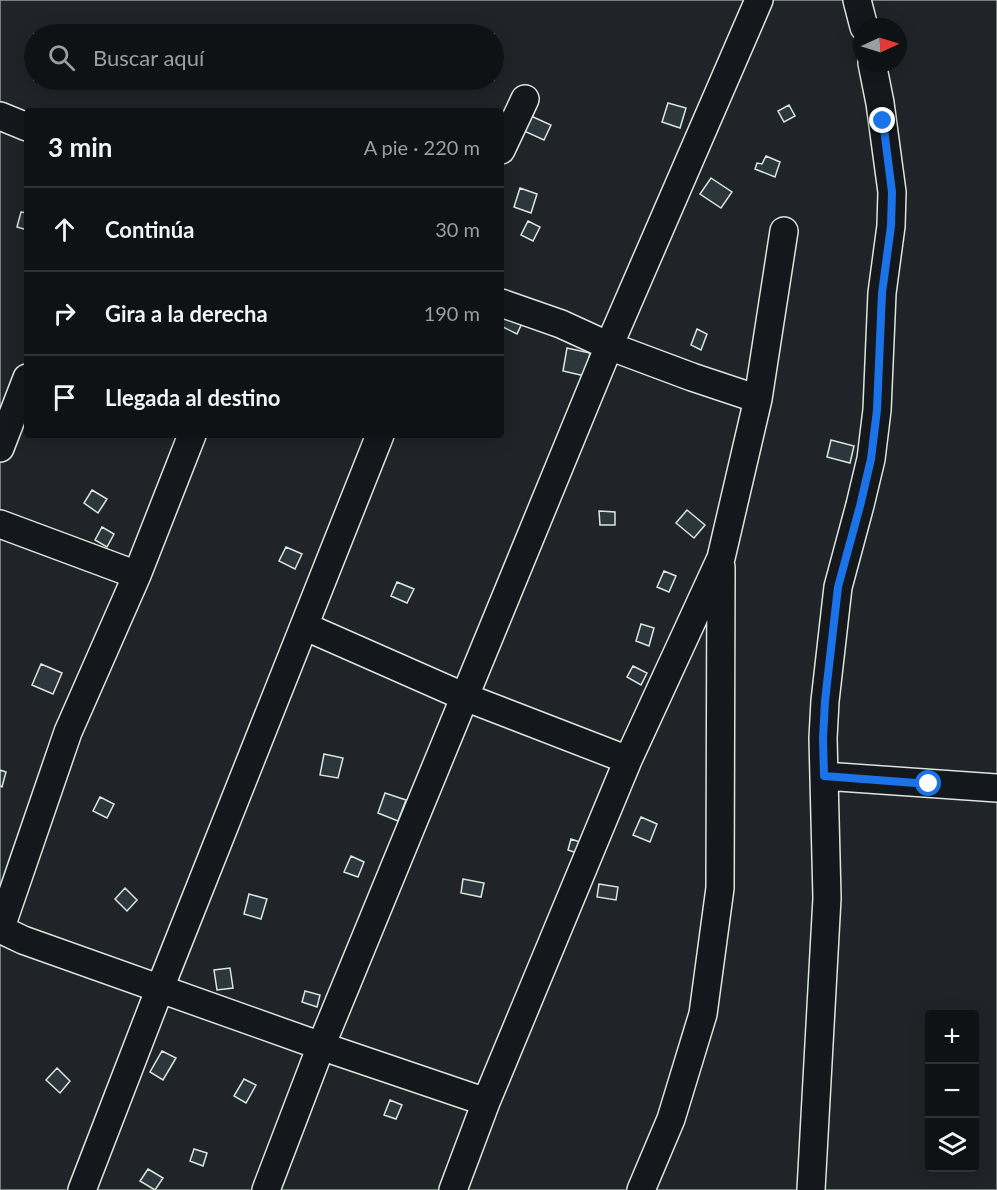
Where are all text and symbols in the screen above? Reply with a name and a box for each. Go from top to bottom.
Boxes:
north arrow [853,18,907,72]
search box [24,24,504,90]
icon: search [45,41,78,74]
text: Buscar aquí [93,44,204,71]
route end [869,107,895,133]
text: 3 min [48,131,112,163]
text: A pie · 220 m [364,135,480,159]
icon: ahead [48,213,81,246]
text: Continúa [105,216,194,243]
text: 30 m [435,217,480,241]
icon: right [48,297,81,330]
text: Gira a la derecha [105,300,268,327]
text: 190 m [424,301,480,325]
icon: arrive [48,381,81,414]
text: Llegada al destino [105,384,281,411]
route start [915,770,941,796]
map controls [925,1010,979,1172]
button: + [925,1010,979,1064]
button: − [925,1064,979,1118]
button: layers [925,1118,979,1172]

